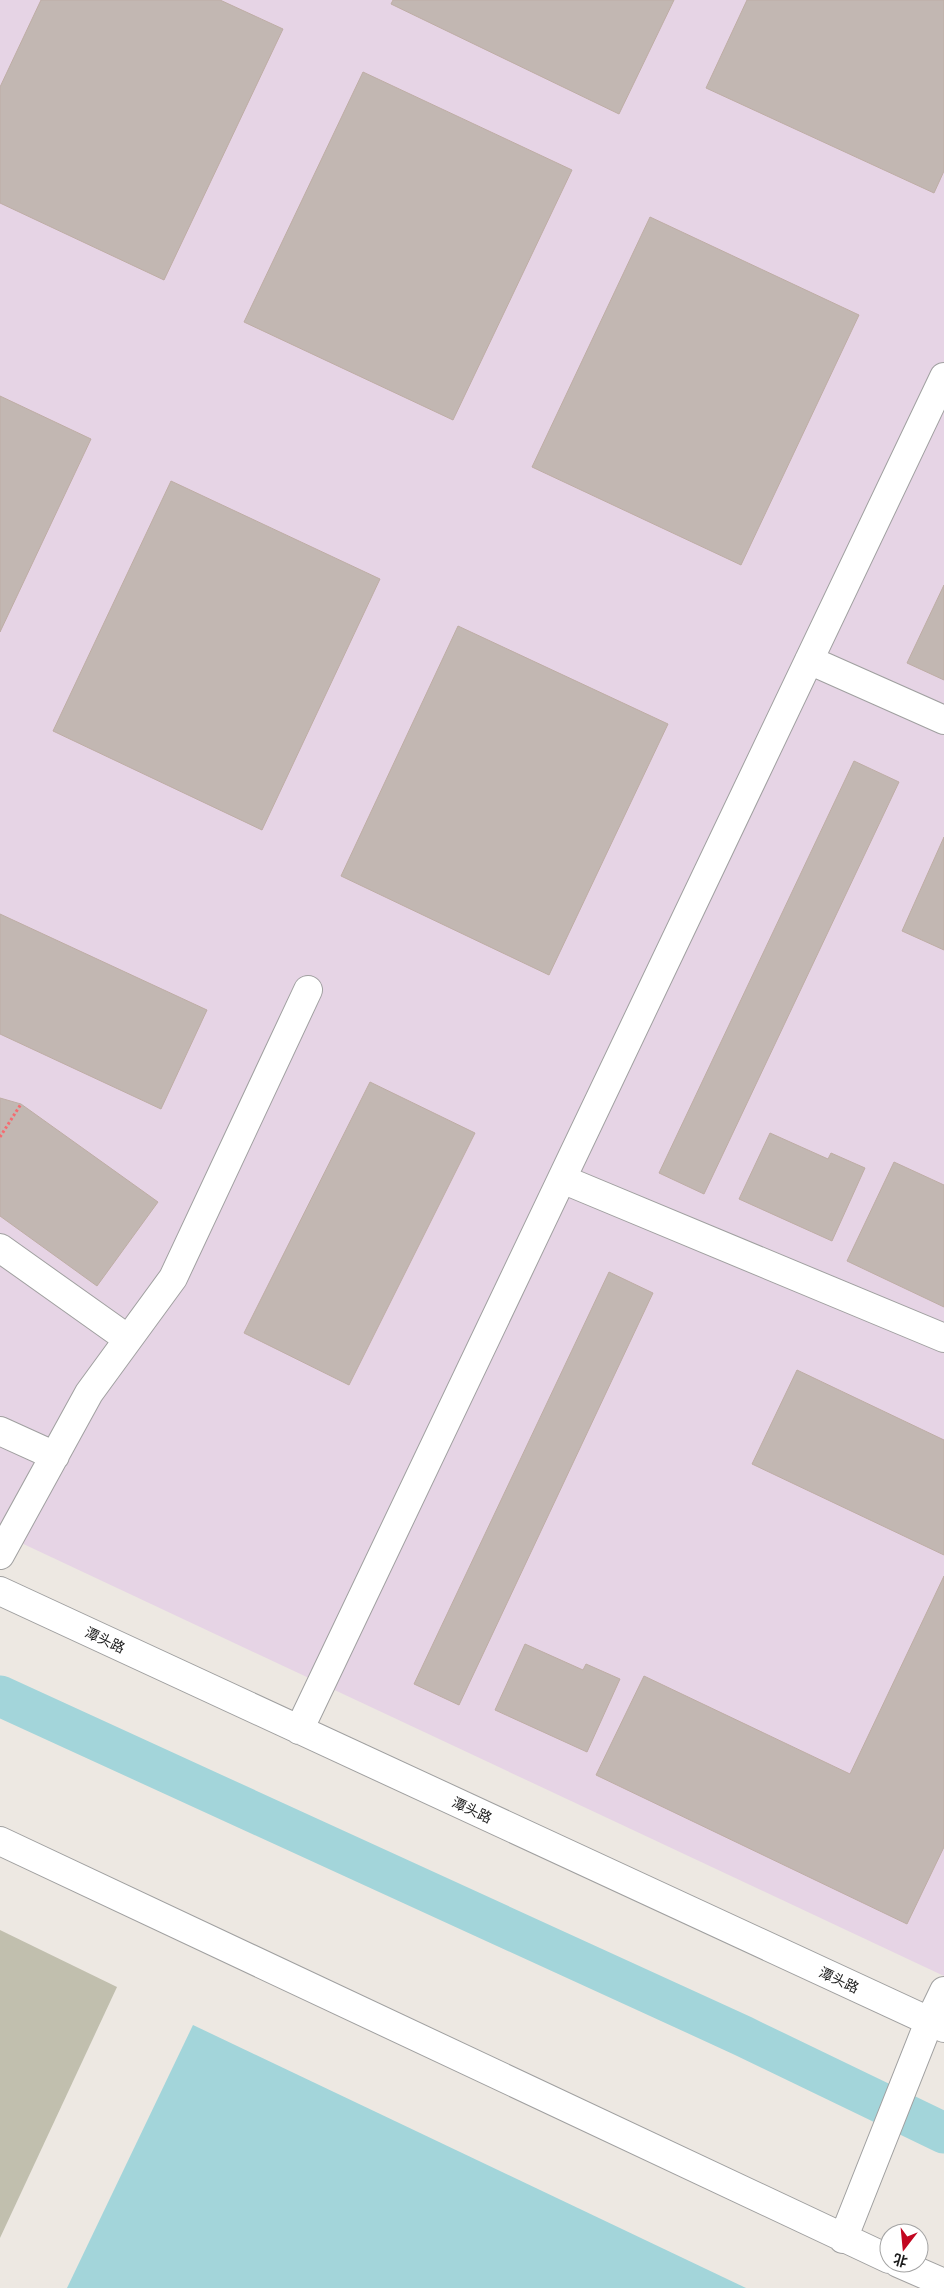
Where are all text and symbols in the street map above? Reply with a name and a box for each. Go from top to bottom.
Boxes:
street label: 潭头路 [82,1622,128,1658]
street label: 潭头路 [449,1792,495,1828]
street label: 潭头路 [816,1962,862,1998]
north arrow [879,2223,929,2273]
text: 北 [891,2249,910,2272]

